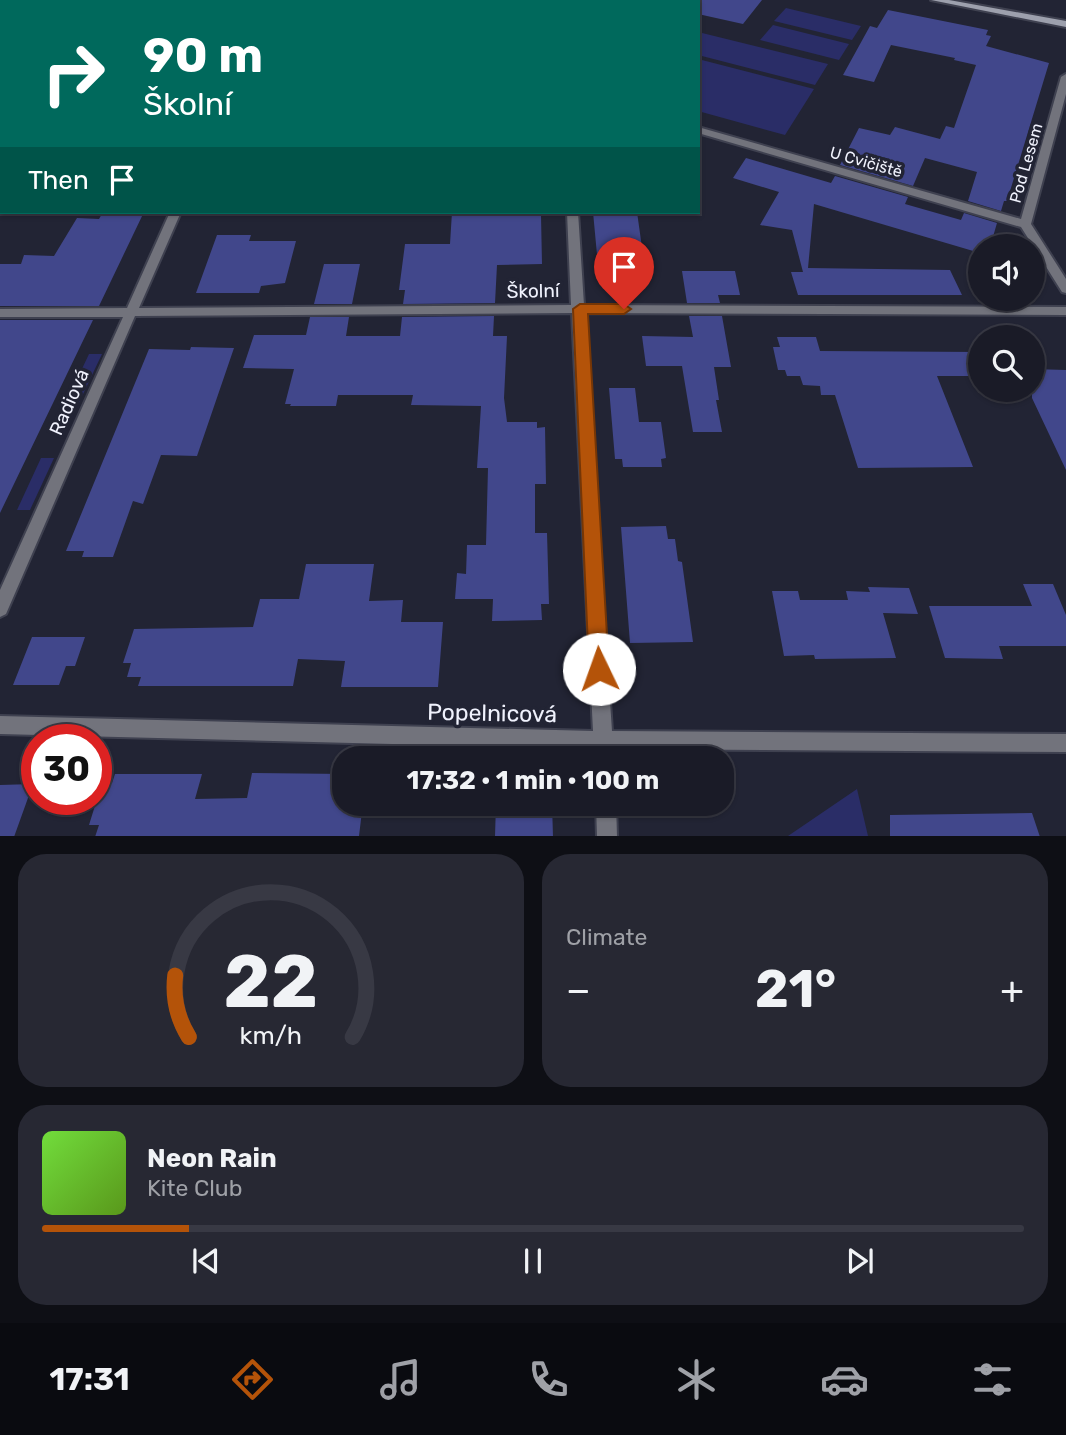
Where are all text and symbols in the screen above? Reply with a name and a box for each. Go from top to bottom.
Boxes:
text: 90 m [143,26,263,84]
icon: right [28,28,119,119]
text: Školní [143,85,232,123]
street label: Pod Lesem [1006,121,1046,205]
street label: U Cvičiště [828,143,905,181]
icon: arrive [103,161,141,199]
text: Then [28,165,89,196]
map controls [968,234,1045,402]
button: sound [968,234,1045,311]
pin [594,237,654,309]
icon: arrive [605,248,643,286]
street label: Školní [506,279,561,303]
button: search [968,325,1045,402]
street label: Radiová [44,365,94,439]
position arrow [562,632,636,706]
street label: Popelnicová [427,698,557,728]
speed limit sign: 30 [21,724,112,815]
text: 17:32 · 1 min · 100 m [407,765,659,796]
text: Climate [566,923,647,951]
text: 22 [224,939,318,1025]
text: 21° [755,958,836,1020]
text: − [566,967,591,1013]
text: + [1000,967,1024,1013]
text: km/h [240,1020,302,1049]
text: Neon Rain [147,1143,277,1174]
text: Kite Club [147,1174,242,1202]
icon: previous [187,1242,225,1280]
icon: pause [514,1242,552,1280]
icon: next [841,1242,879,1280]
icon: directions [228,1355,277,1404]
icon: music [376,1355,425,1404]
icon: phone [524,1355,573,1404]
icon: climate [672,1355,721,1404]
icon: car [820,1355,869,1404]
icon: filters [968,1355,1017,1404]
text: 17:31 [49,1360,130,1398]

